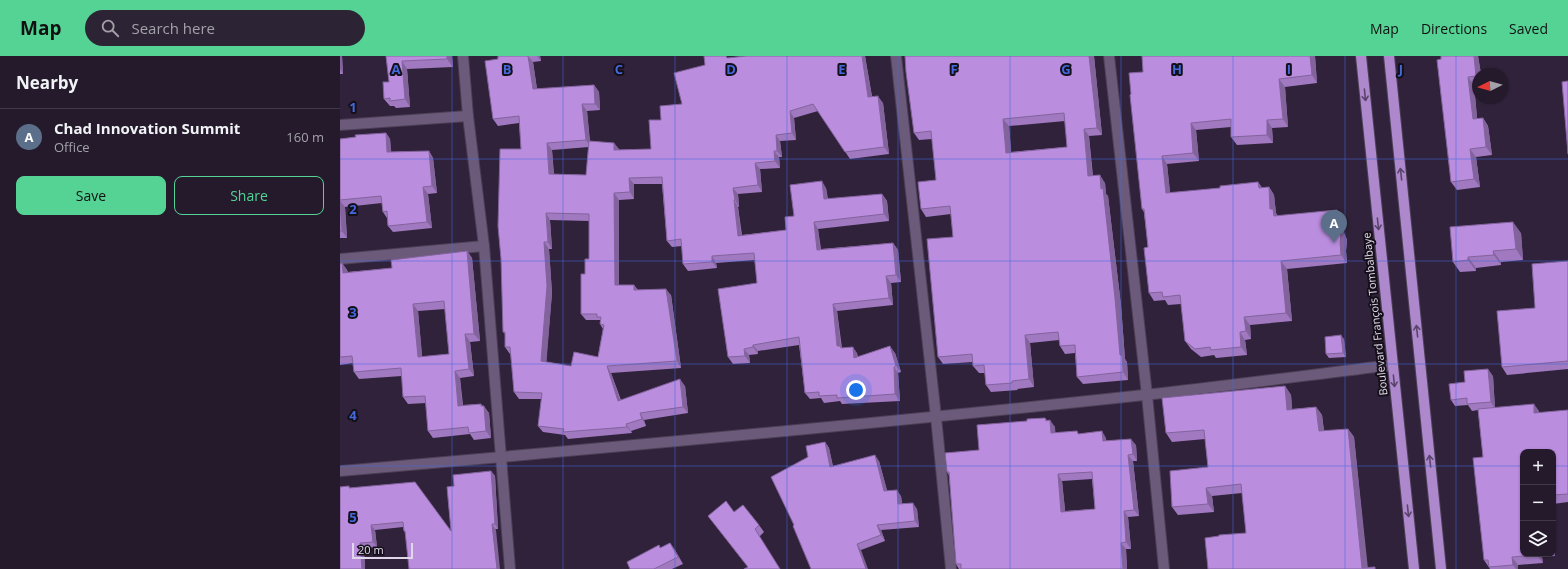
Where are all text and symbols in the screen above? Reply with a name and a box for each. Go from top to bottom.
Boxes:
search box [85,10,365,46]
text: Map [20,15,61,41]
icon: search [99,17,121,39]
text: Search here [131,18,215,38]
text: Map [1370,19,1399,38]
text: Directions [1421,19,1487,38]
text: Saved [1509,19,1548,38]
text: A [392,60,401,78]
text: B [503,60,512,78]
text: C [615,60,623,78]
text: D [726,60,736,78]
text: E [838,60,846,78]
text: F [950,60,958,78]
text: G [1061,60,1071,78]
text: H [1172,60,1182,78]
text: I [1287,60,1291,78]
text: J [1398,60,1403,78]
north arrow [1472,68,1508,104]
text: Nearby [16,71,78,94]
one-way arrow [1361,88,1369,101]
text: 1 [349,98,357,116]
text: Chad Innovation Summit [54,118,240,138]
text: A [25,128,33,146]
text: 160 m [286,128,324,146]
text: Office [54,138,90,156]
one-way arrow [1397,168,1405,181]
button: Save [16,176,166,215]
button: Share [174,176,324,215]
text: 2 [349,200,357,218]
pin: A [1321,210,1347,243]
one-way arrow [1374,217,1382,230]
street label: Boulevard François Tombalbaye [1358,232,1391,396]
text: 3 [349,303,357,321]
one-way arrow [1413,325,1421,338]
one-way arrow [1390,374,1398,387]
your location [846,380,866,400]
text: 4 [349,406,357,424]
map controls [1520,449,1556,557]
button: + [1520,449,1556,485]
one-way arrow [1426,455,1434,468]
button: − [1520,485,1556,521]
one-way arrow [1404,504,1412,517]
text: 5 [349,508,357,526]
button: layers [1520,521,1556,557]
scale bar [352,541,413,560]
text: 20 m [358,542,384,557]

